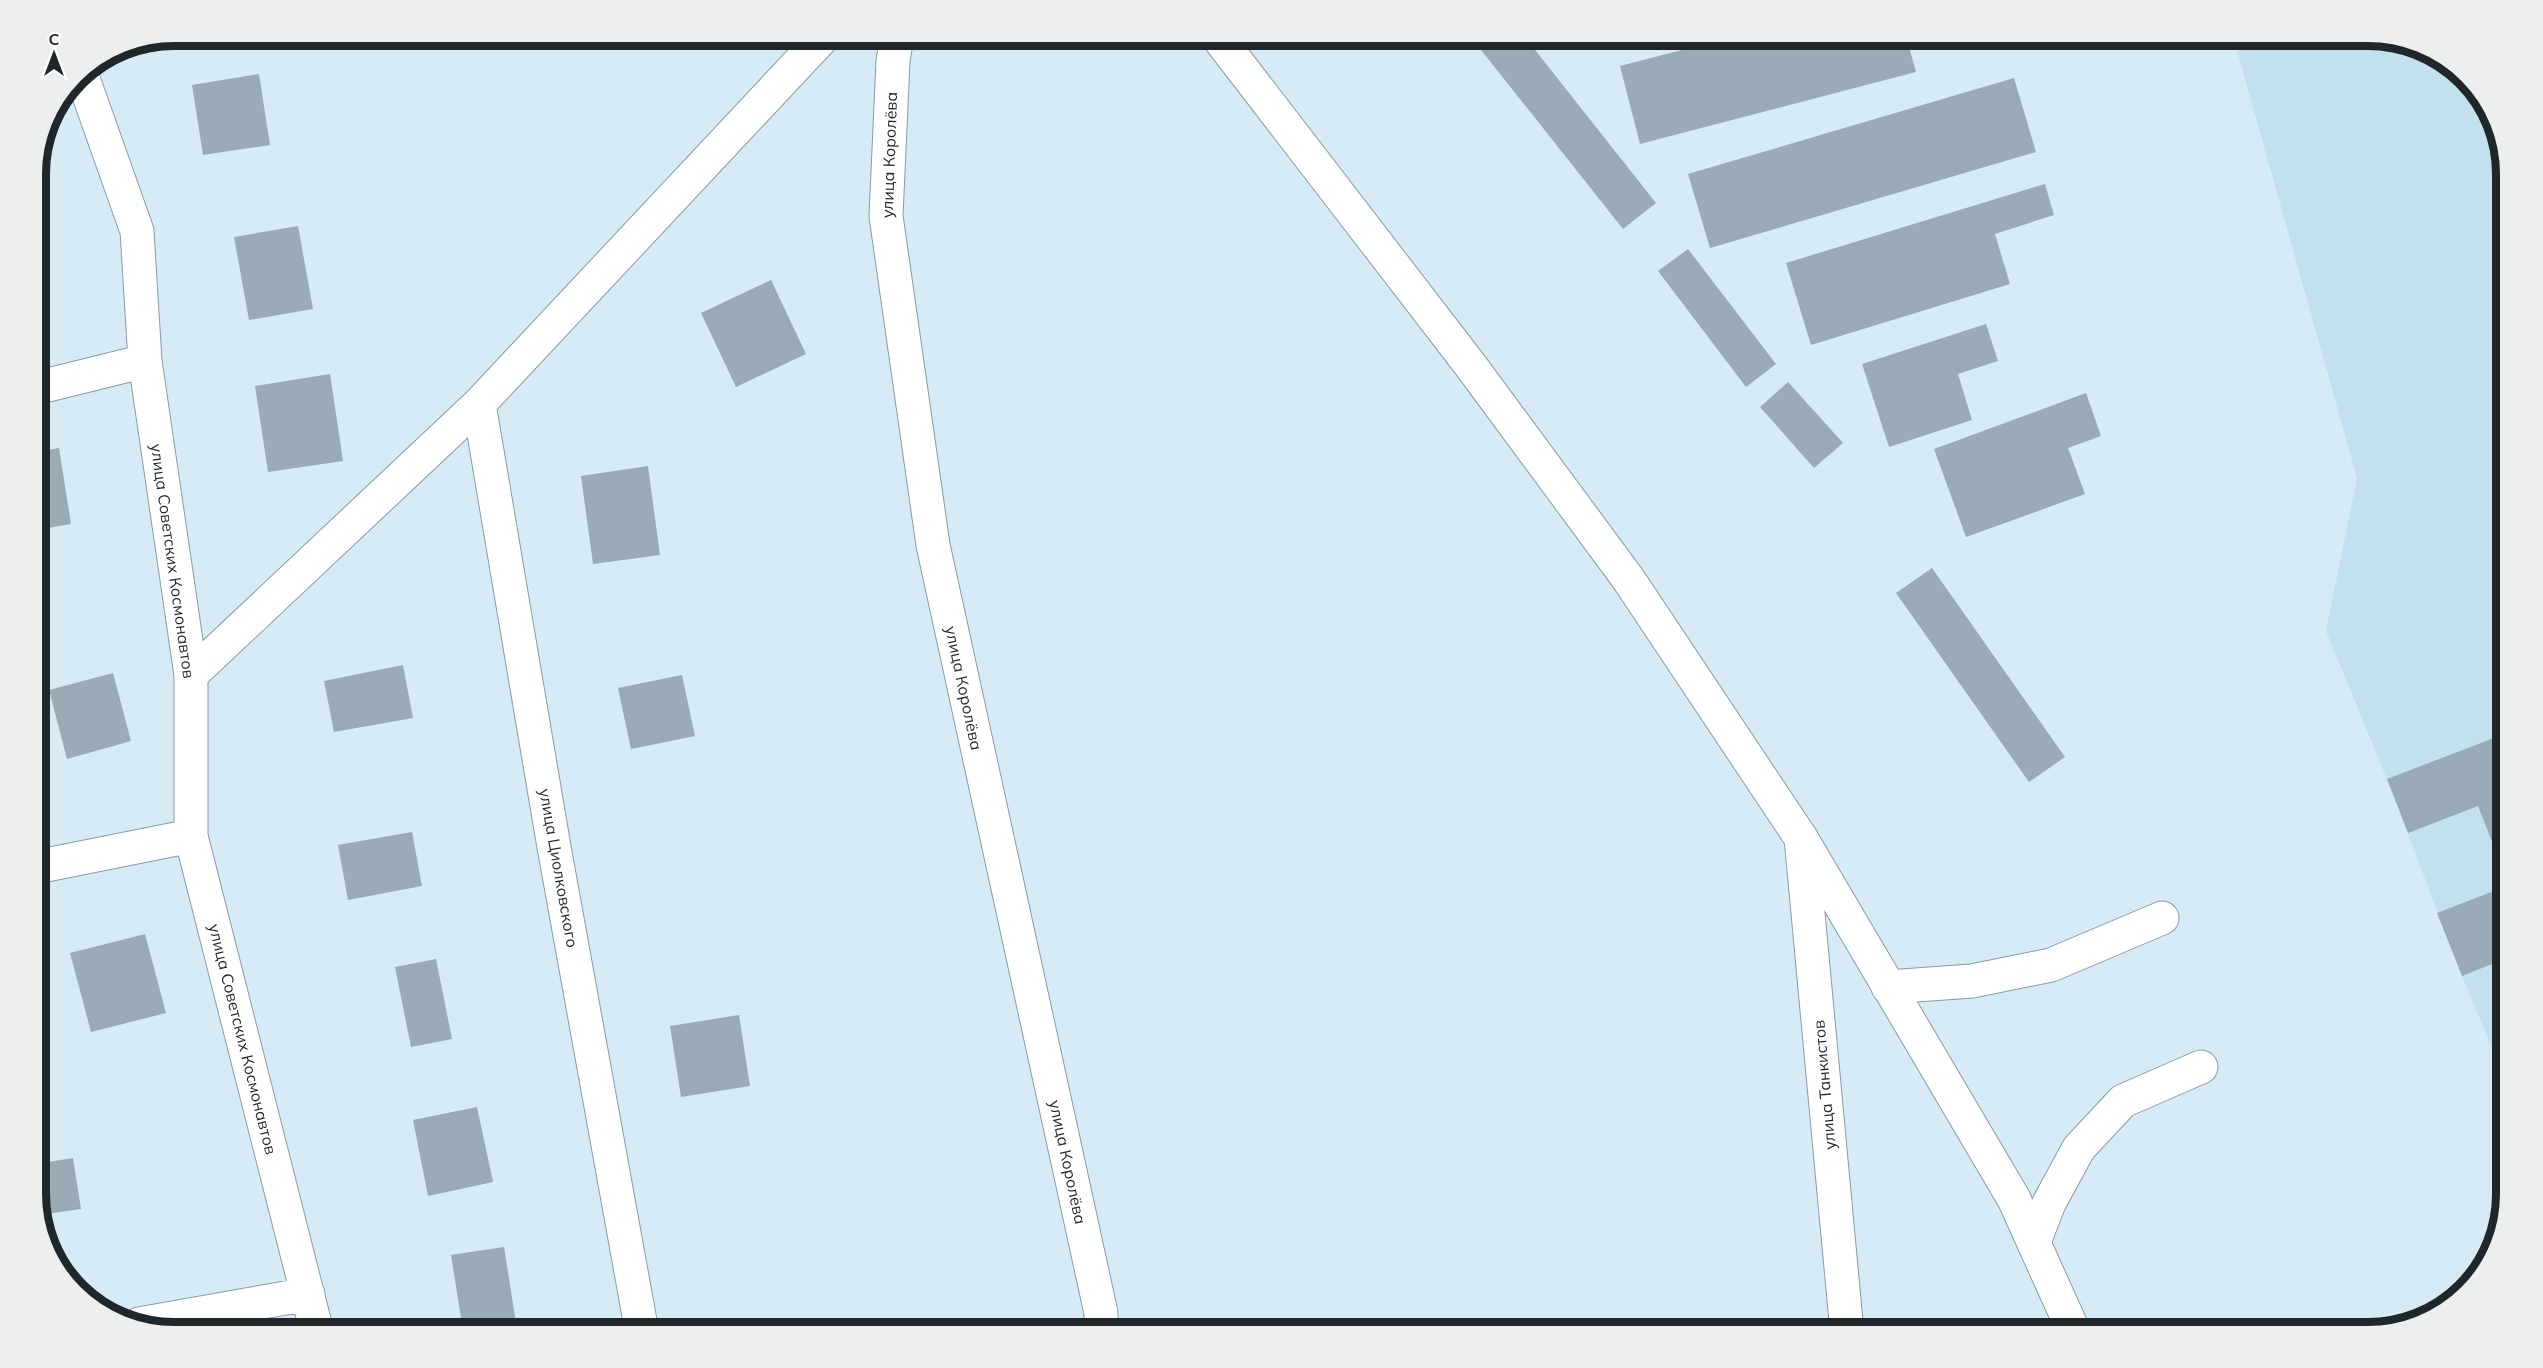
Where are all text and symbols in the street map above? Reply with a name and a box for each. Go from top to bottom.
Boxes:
north arrow [24,24,84,84]
text: С [49,29,60,49]
street label: улица Королёва [877,92,901,218]
street label: улица Советских Космонавтов [147,442,199,680]
street label: улица Королёва [941,624,987,752]
street label: улица Циолковского [535,787,583,949]
street label: улица Советских Космонавтов [205,922,281,1156]
street label: улица Танкистов [1808,1019,1840,1151]
street label: улица Королёва [1045,1098,1091,1226]

